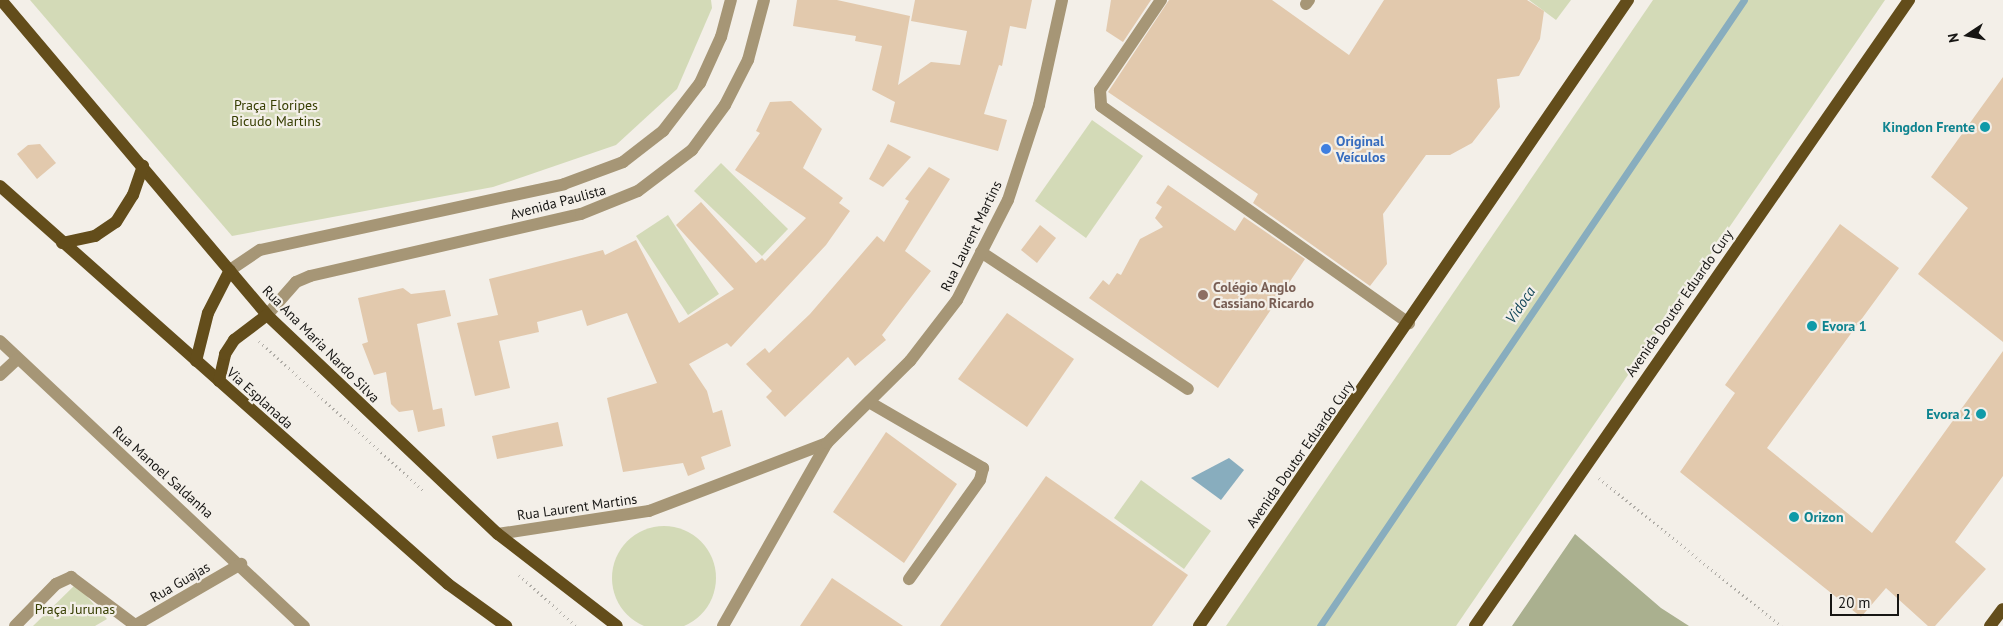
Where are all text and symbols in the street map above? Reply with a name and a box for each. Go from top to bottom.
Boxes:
north arrow [1943,10,1993,60]
text: N [1944,32,1963,44]
park label: Praça Floripes Bicudo Martins [231,97,321,130]
place label: Kingdon Frente [1882,119,1975,135]
marker: Kingdon Frente [1979,121,1991,133]
place label: Original Veículos [1336,133,1385,166]
marker: Original Veículos [1320,143,1332,155]
street label: Rua Laurent Martins [937,178,1005,294]
street label: Avenida Paulista [508,181,608,223]
street label: Avenida Doutor Eduardo Cury [1622,226,1736,380]
place label: Colégio Anglo Cassiano Ricardo [1213,279,1314,312]
street label: Rua Ana Maria Nardo Silva [259,282,383,406]
water label: Vidoca [1501,283,1539,327]
marker: Colégio Anglo Cassiano Ricardo [1197,289,1209,301]
place label: Evora 1 [1822,318,1867,334]
marker: Evora 1 [1806,320,1818,332]
street label: Via Esplanada [223,364,297,432]
street label: Avenida Doutor Eduardo Cury [1243,377,1357,531]
place label: Evora 2 [1926,406,1971,422]
marker: Evora 2 [1975,408,1987,420]
street label: Rua Manoel Saldanha [109,422,217,522]
street label: Rua Laurent Martins [516,490,638,524]
place label: Orizon [1804,509,1844,525]
marker: Orizon [1788,511,1800,523]
street label: Rua Guajas [147,558,213,606]
scale bar [1833,584,1902,616]
text: 20 m [1838,593,1871,612]
park label: Praça Jurunas [35,601,115,617]

